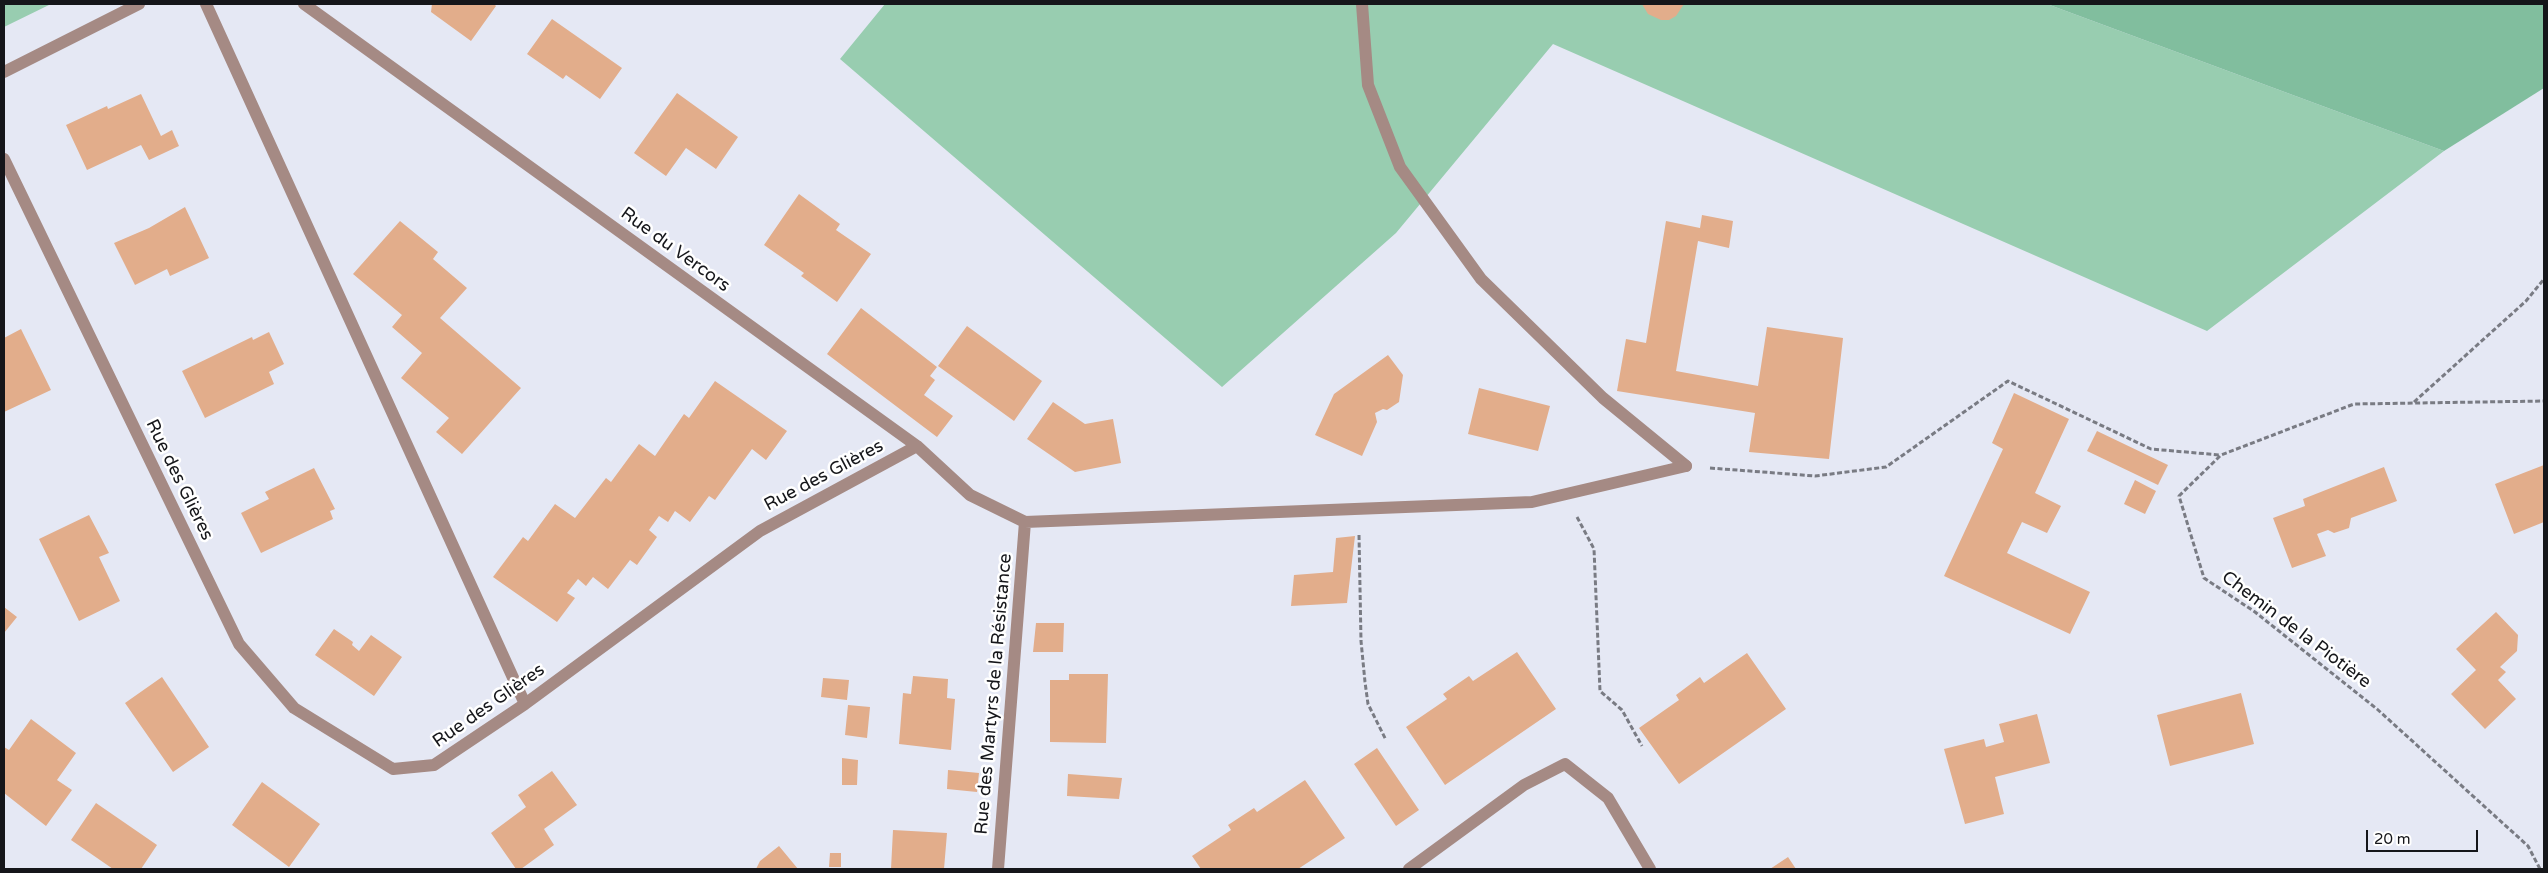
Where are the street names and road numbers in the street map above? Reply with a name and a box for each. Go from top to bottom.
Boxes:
street label: Rue du Vercors [616,203,734,297]
street label: Rue des Glières [140,416,218,544]
street label: Rue des Glières [761,436,887,516]
street label: Rue des Martyrs de la Résistance [971,552,1017,836]
street label: Chemin de la Piotière [2217,567,2375,693]
street label: Rue des Glières [429,659,549,753]

